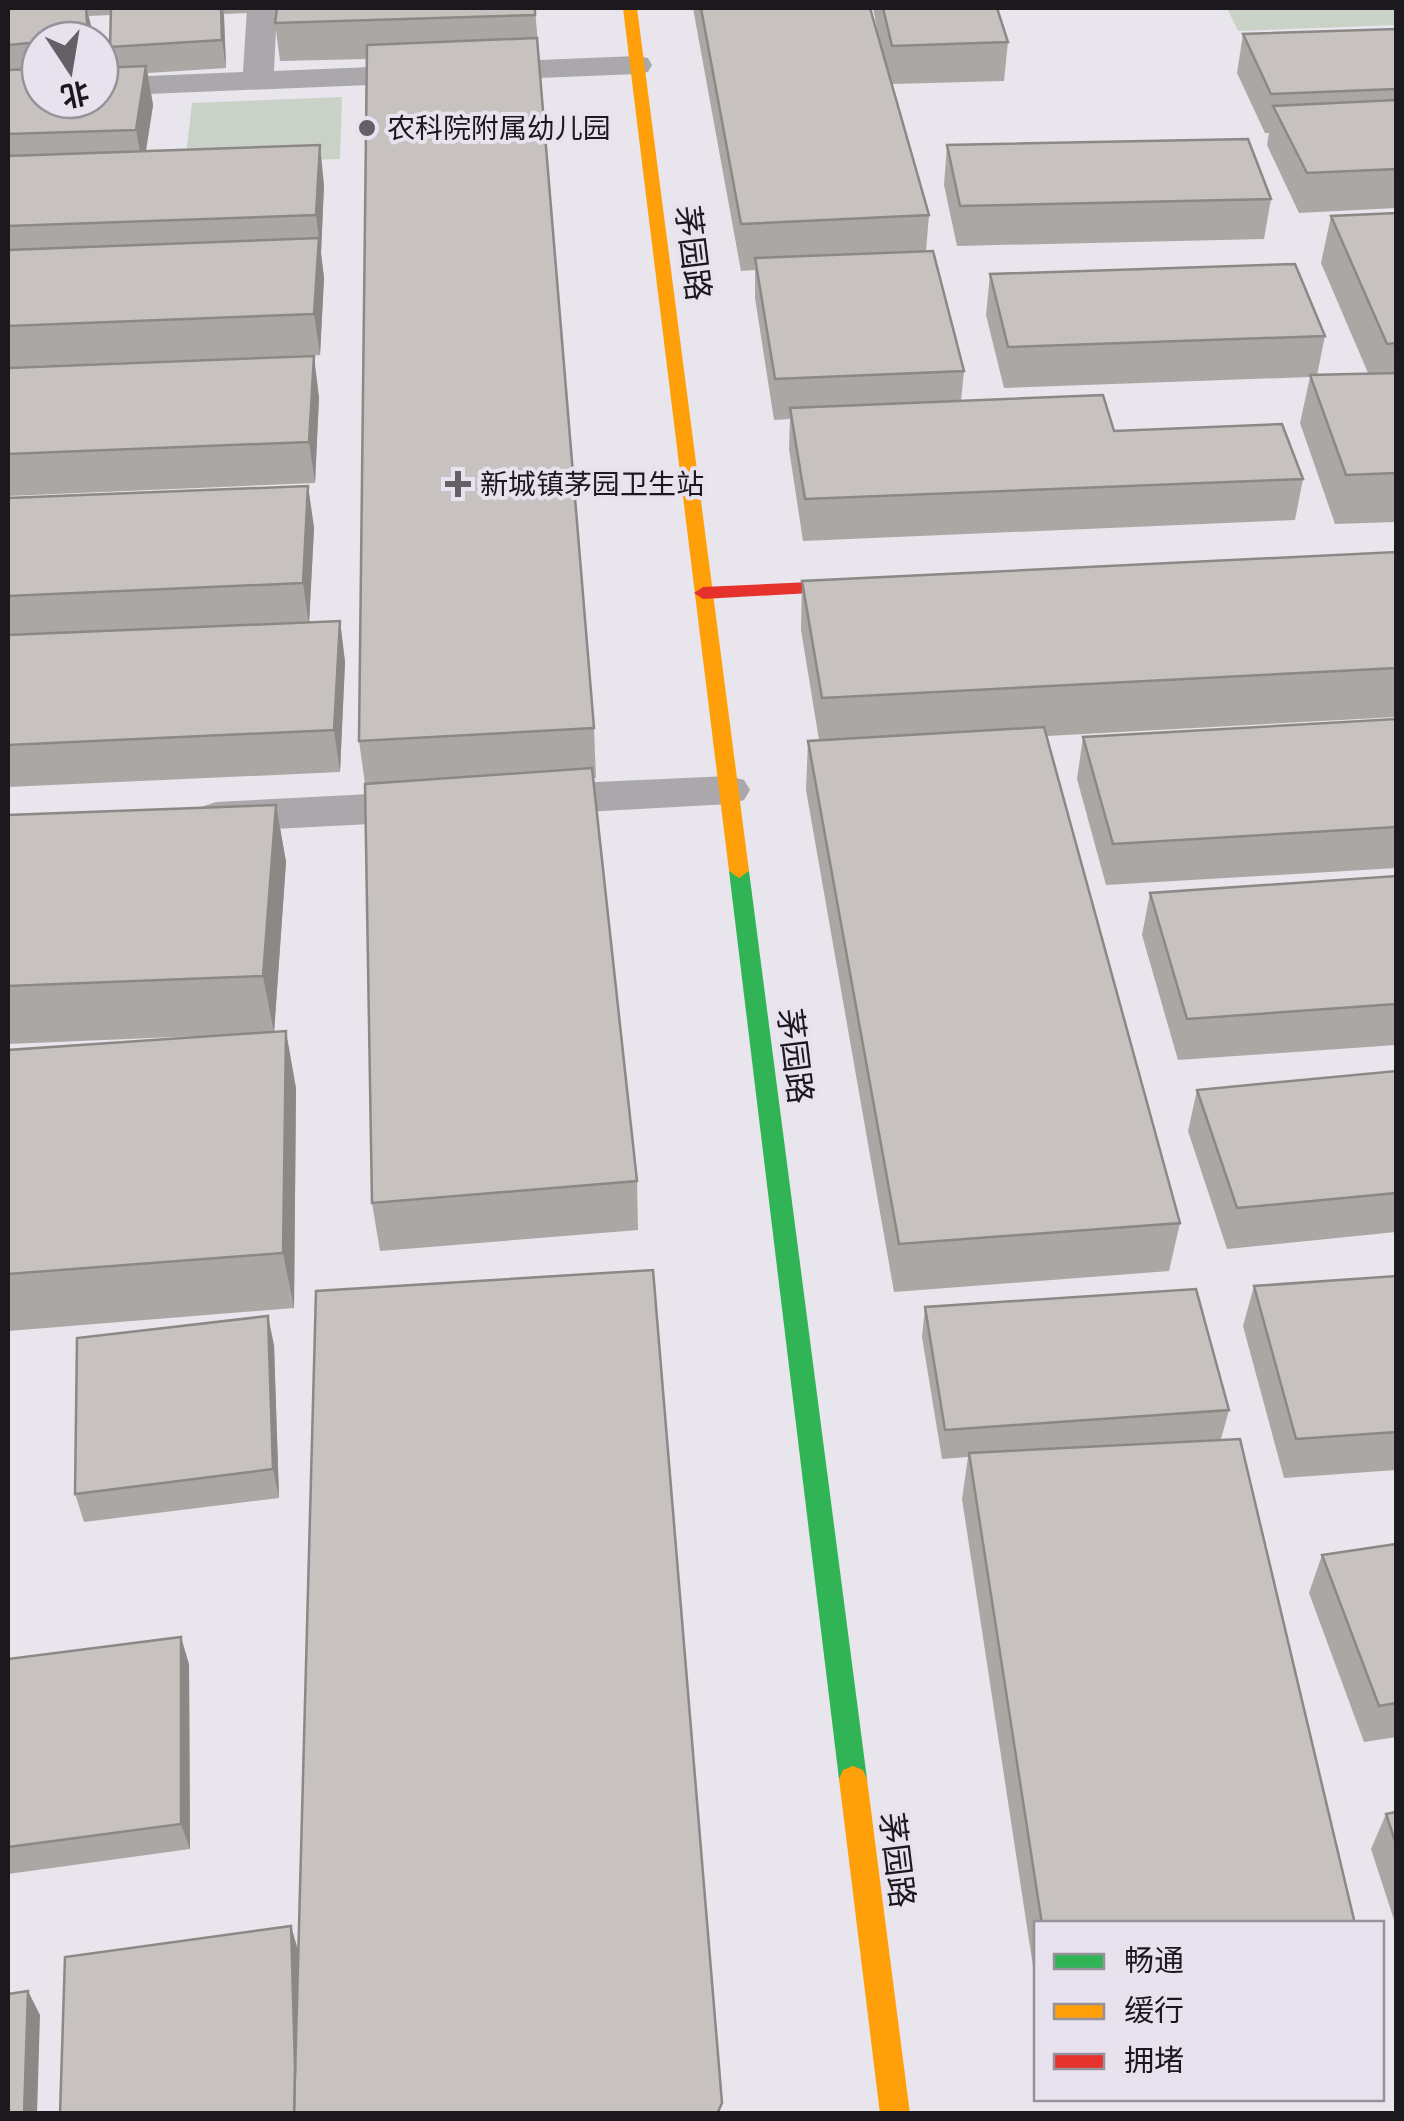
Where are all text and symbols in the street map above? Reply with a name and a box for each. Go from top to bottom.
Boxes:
north arrow [20,20,120,120]
text: 北 [58,76,93,115]
place label: 农科院附属幼儿园 [387,110,611,144]
marker: 农科院附属幼儿园 [356,117,378,139]
street label: 茅园路 [669,203,720,303]
place label: 新城镇茅园卫生站 [480,466,704,500]
marker: 新城镇茅园卫生站 [445,471,471,497]
street label: 茅园路 [771,1006,822,1106]
street label: 茅园路 [873,1810,924,1910]
legend [1034,1921,1384,2101]
text: 畅通 [1124,1941,1184,1977]
text: 缓行 [1124,1991,1184,2027]
text: 拥堵 [1124,2041,1184,2077]

